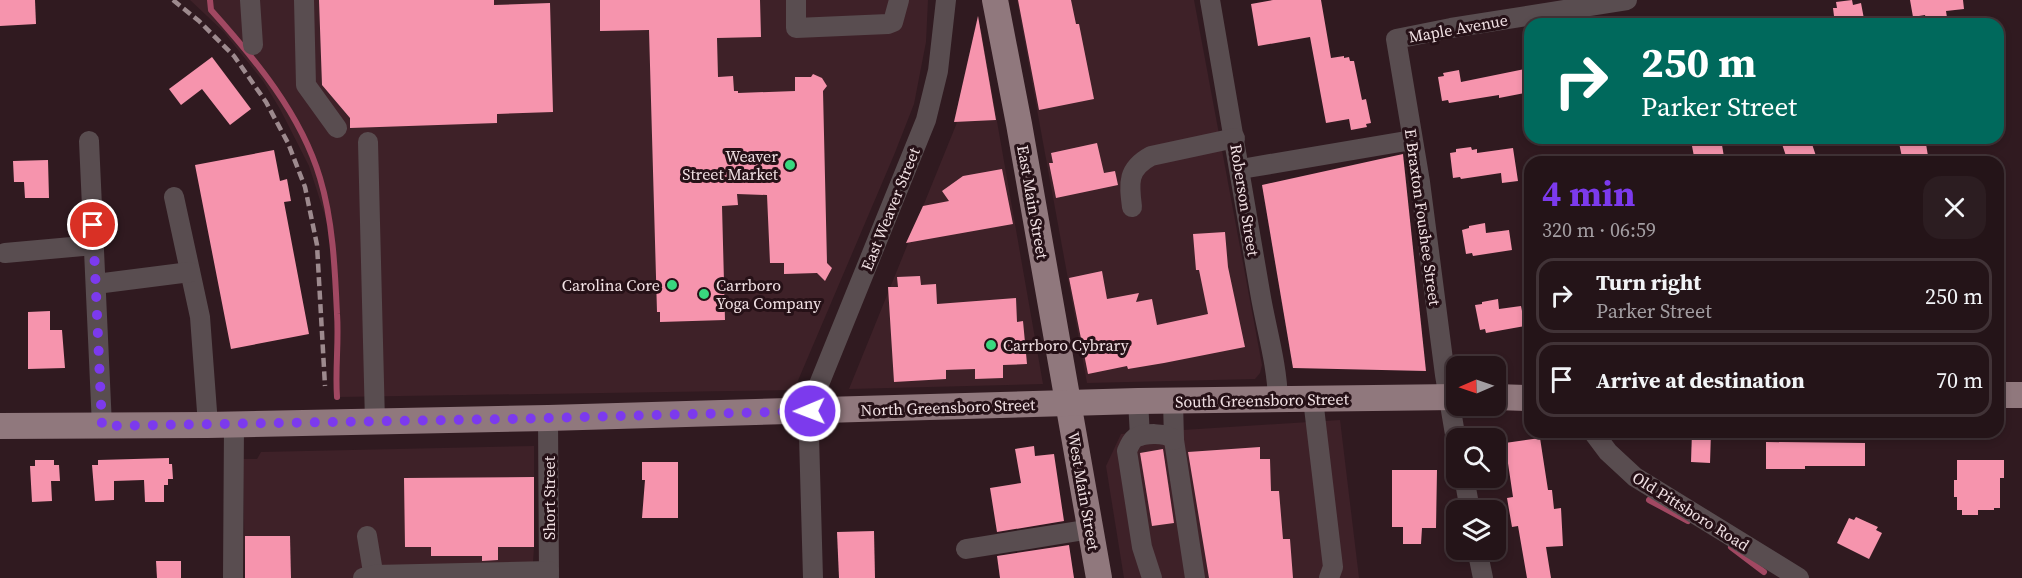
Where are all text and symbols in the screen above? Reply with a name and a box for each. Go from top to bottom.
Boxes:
street label: Maple Avenue [1407,8,1509,48]
text: 250 m [1641,33,1756,91]
icon: right [1542,42,1620,120]
text: Parker Street [1641,88,1797,125]
street label: E Braxton Foushee Street [1400,127,1446,308]
street label: Roberson Street [1225,142,1265,259]
street label: East Weaver Street [855,143,925,274]
street label: East Main Street [1012,143,1054,262]
place label: Weaver Street Market [682,145,779,185]
marker: Weaver Street Market [783,158,797,172]
text: 4 min [1542,169,1635,218]
button: close [1923,176,1986,239]
pin [67,199,118,250]
icon: arrive [76,208,109,241]
text: 320 m · 06:59 [1542,216,1656,244]
text: Turn right [1596,267,1701,297]
place label: Carolina Core [562,274,660,296]
place label: Carrboro Yoga Company [716,274,822,314]
marker: Carolina Core [665,278,679,292]
icon: right [1545,279,1578,312]
text: 250 m [1925,281,1983,311]
marker: Carrboro Yoga Company [697,287,711,301]
text: Parker Street [1596,297,1712,325]
place label: Carrboro Cybrary [1003,334,1129,356]
marker: Carrboro Cybrary [984,338,998,352]
north arrow [1446,356,1506,416]
map controls [1446,356,1506,560]
icon: arrive [1545,363,1578,396]
text: Arrive at destination [1596,365,1805,395]
text: 70 m [1936,365,1983,395]
position arrow [778,379,842,443]
street label: South Greensboro Street [1175,387,1350,413]
street label: North Greensboro Street [860,393,1037,421]
button: search [1446,428,1506,488]
street label: West Main Street [1063,430,1105,553]
street label: Short Street [538,455,560,540]
street label: Old Pittsboro Road [1628,466,1754,556]
button: layers [1446,500,1506,560]

